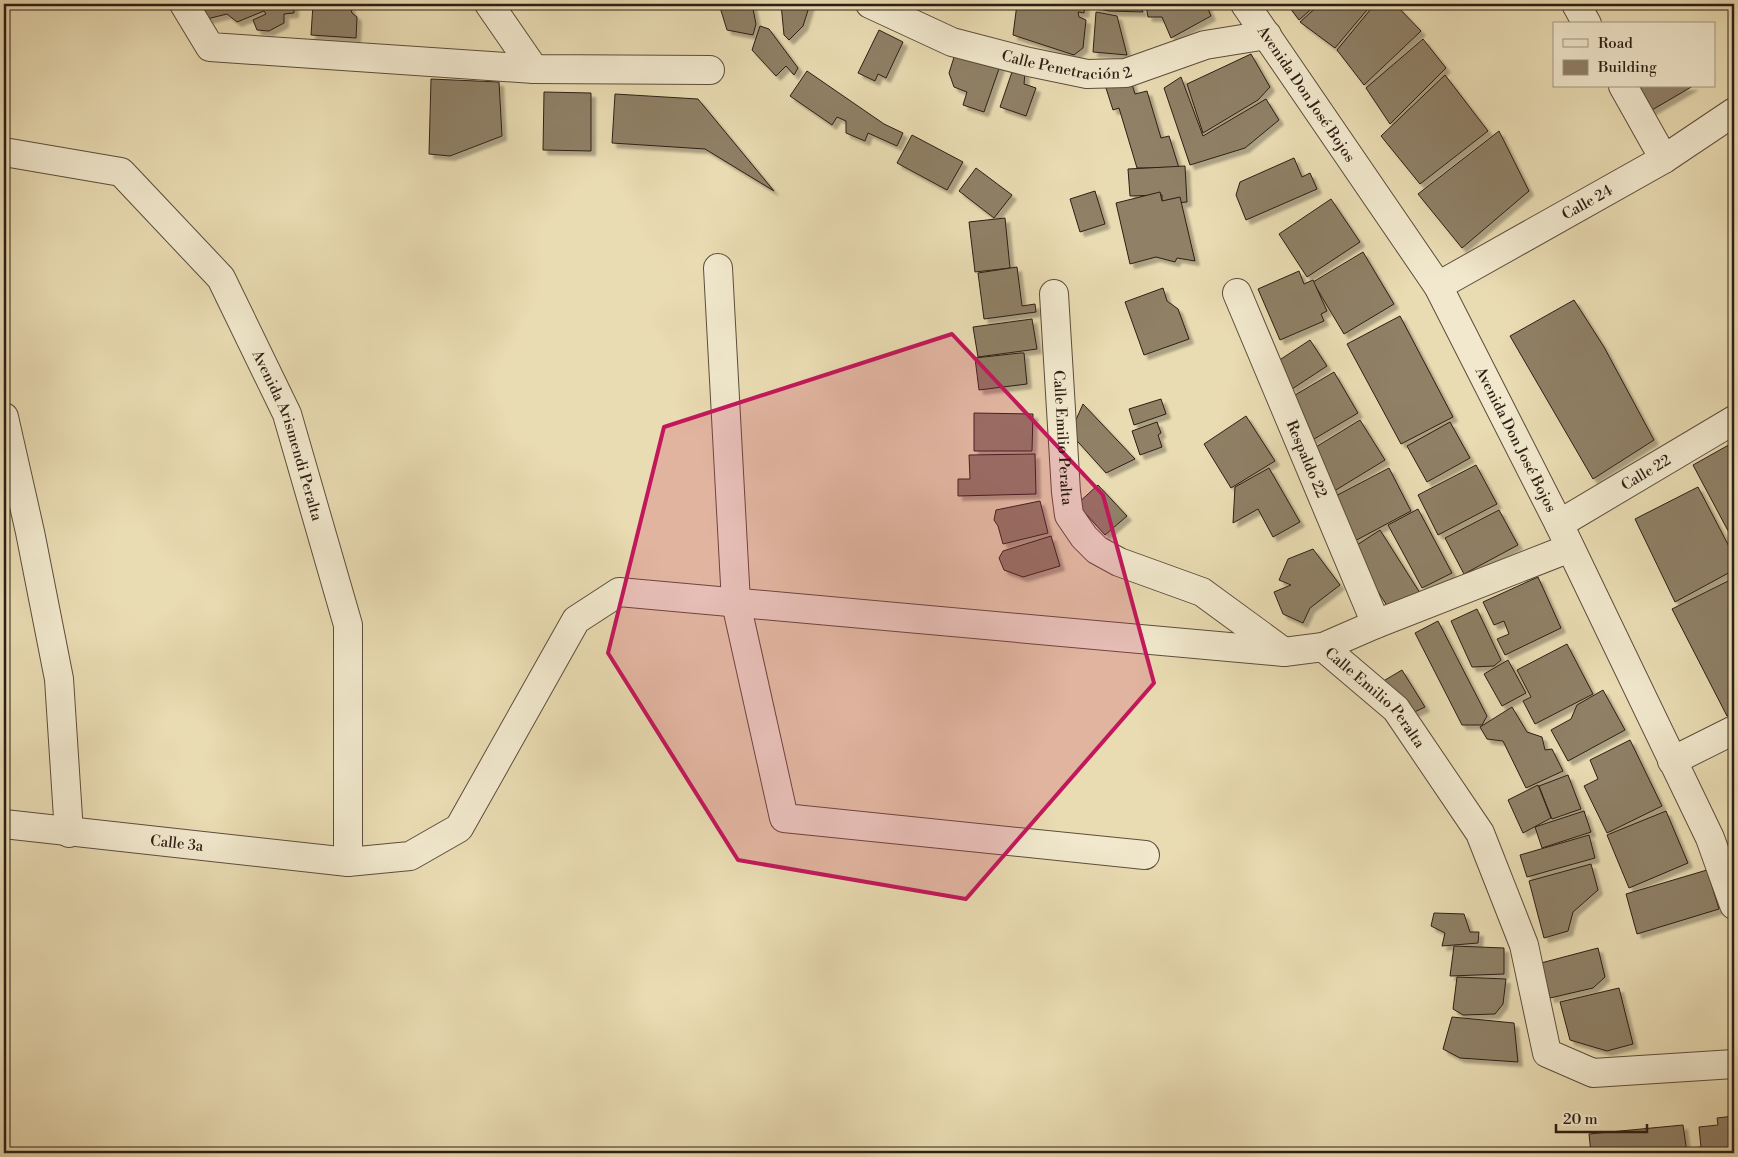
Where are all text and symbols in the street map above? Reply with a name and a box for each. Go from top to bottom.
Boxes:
street label: Avenida Don José Bojos [1252,22,1359,166]
legend [1553,22,1716,88]
text: Road [1598,34,1633,53]
street label: Calle Penetración 2 [1000,46,1135,85]
text: Building [1597,58,1657,77]
street label: Calle 24 [1559,181,1616,224]
street label: Avenida Arismendi Peralta [247,346,327,524]
street label: Avenida Don José Bojos [1470,363,1561,516]
street label: Calle Emilio Peralta [1049,370,1077,507]
street label: Respaldo 22 [1282,418,1331,501]
street label: Calle 22 [1618,451,1674,495]
street label: Calle Emilio Peralta [1321,644,1429,752]
street label: Calle 3a [149,831,205,856]
scale bar [1556,1102,1647,1134]
text: 20 m [1563,1110,1598,1129]

